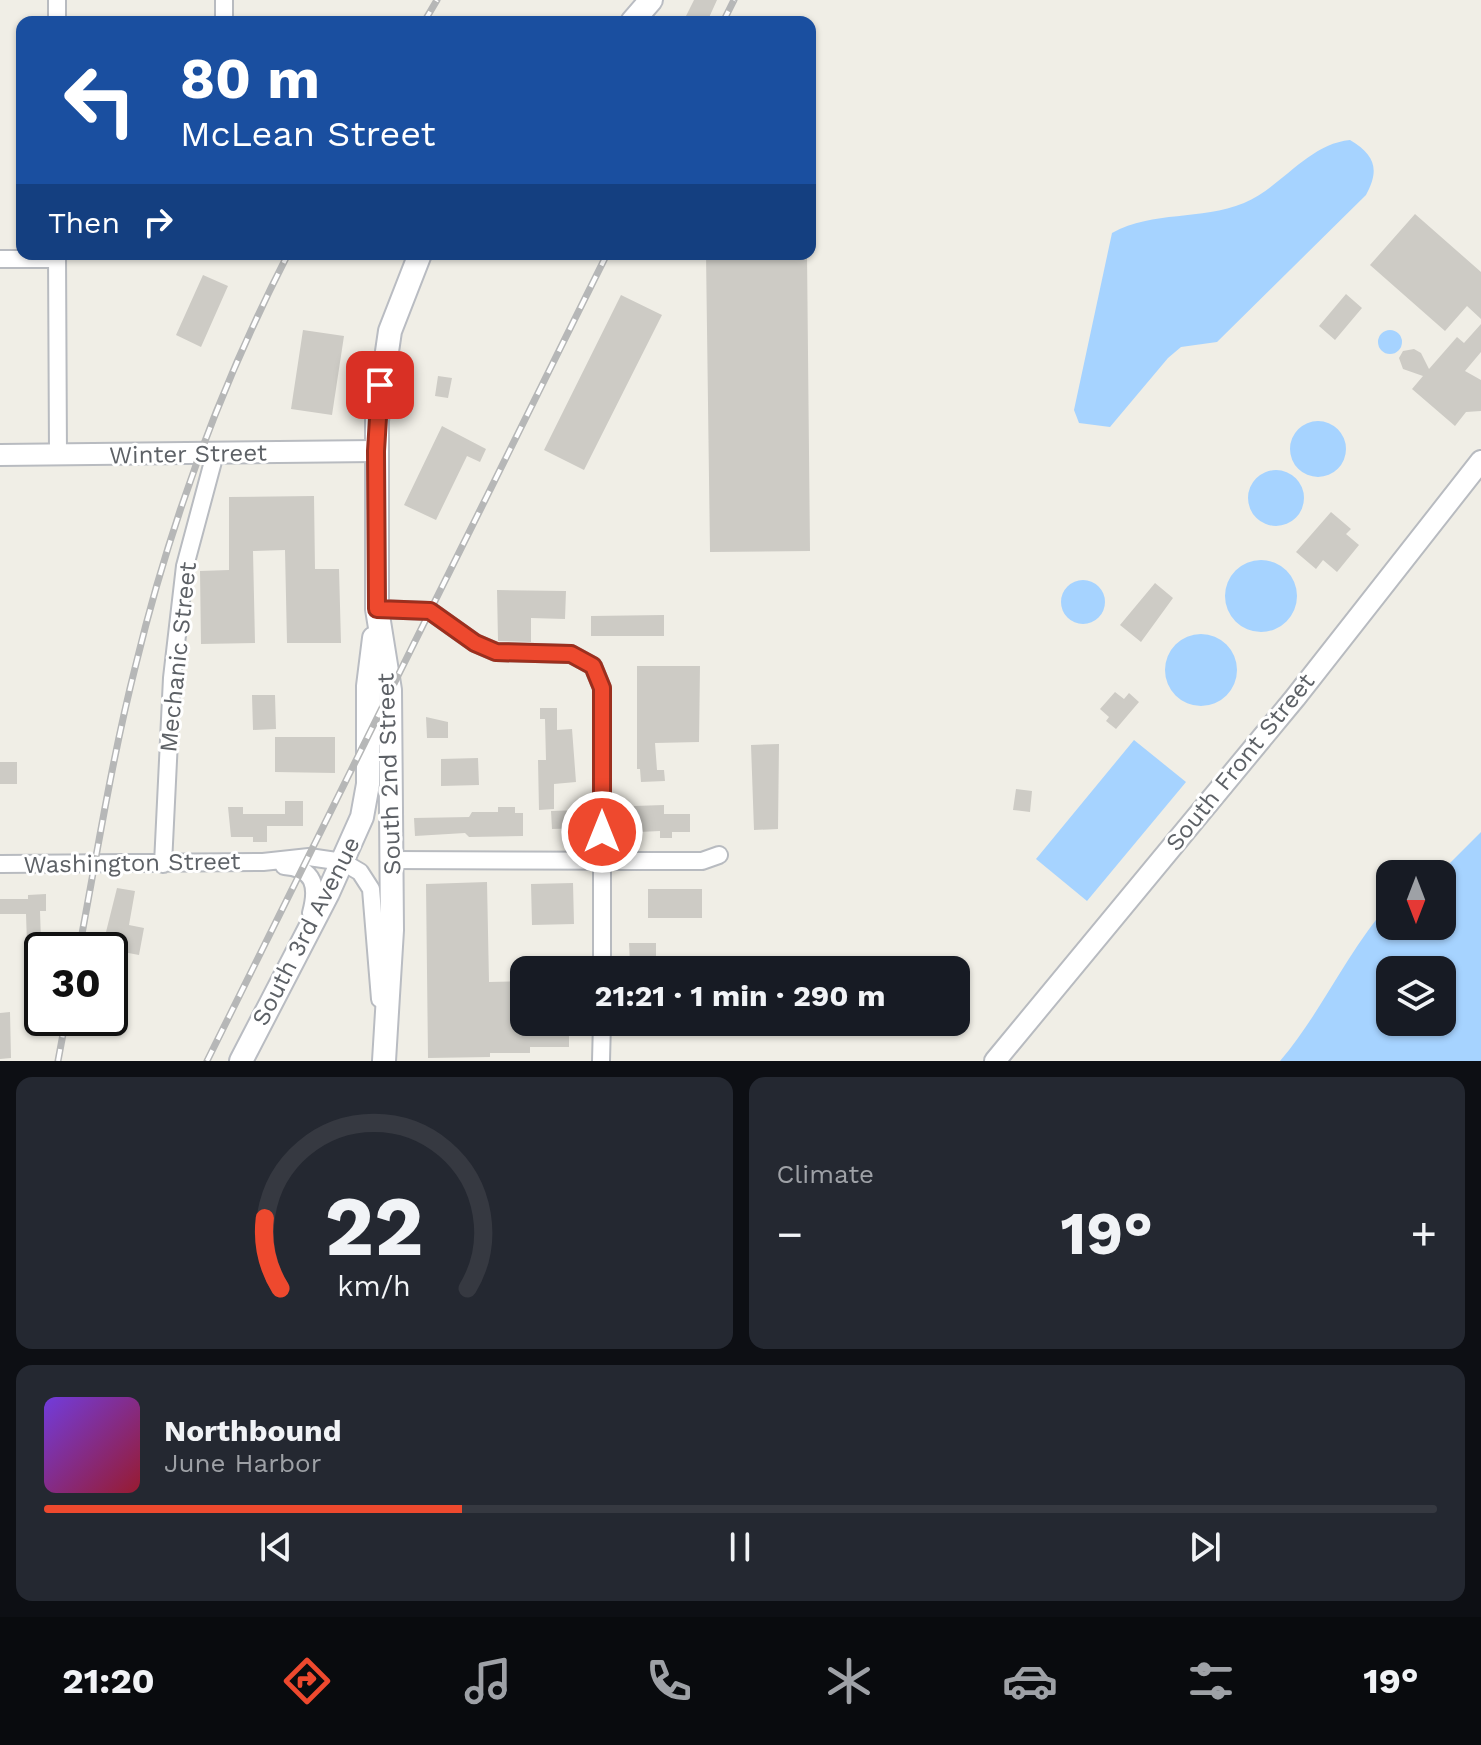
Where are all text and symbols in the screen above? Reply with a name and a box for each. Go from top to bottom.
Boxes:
text: 80 m [180,46,320,112]
icon: left [48,48,152,152]
text: McLean Street [180,113,436,155]
icon: right [136,200,180,244]
text: Then [48,205,120,240]
pin [346,351,414,419]
icon: arrive [358,363,402,407]
street label: Winter Street [109,439,267,469]
street label: Mechanic Street [154,560,202,754]
street label: South Front Street [1160,668,1320,856]
street label: South 2nd Street [371,673,407,875]
position arrow [560,790,644,874]
street label: South 3rd Avenue [246,832,366,1030]
street label: Washington Street [23,847,241,879]
north arrow [1376,860,1456,940]
map controls [1376,860,1456,1036]
speed limit sign: 30 [24,932,128,1036]
button: layers [1376,956,1456,1036]
text: 21:21 · 1 min · 290 m [595,978,885,1013]
text: Climate [777,1159,874,1189]
text: 22 [325,1178,424,1275]
text: 19° [1060,1198,1153,1269]
text: − [777,1208,803,1260]
text: + [1410,1208,1437,1260]
text: km/h [337,1269,411,1303]
text: Northbound [164,1413,341,1448]
text: June Harbor [164,1448,321,1478]
icon: previous [254,1525,298,1569]
icon: pause [718,1525,762,1569]
icon: next [1183,1525,1227,1569]
icon: directions [279,1653,335,1709]
icon: music [460,1653,516,1709]
icon: phone [641,1653,697,1709]
icon: climate [821,1653,877,1709]
icon: car [1002,1653,1058,1709]
icon: filters [1183,1653,1239,1709]
text: 21:20 [62,1660,155,1702]
text: 19° [1363,1660,1419,1702]

